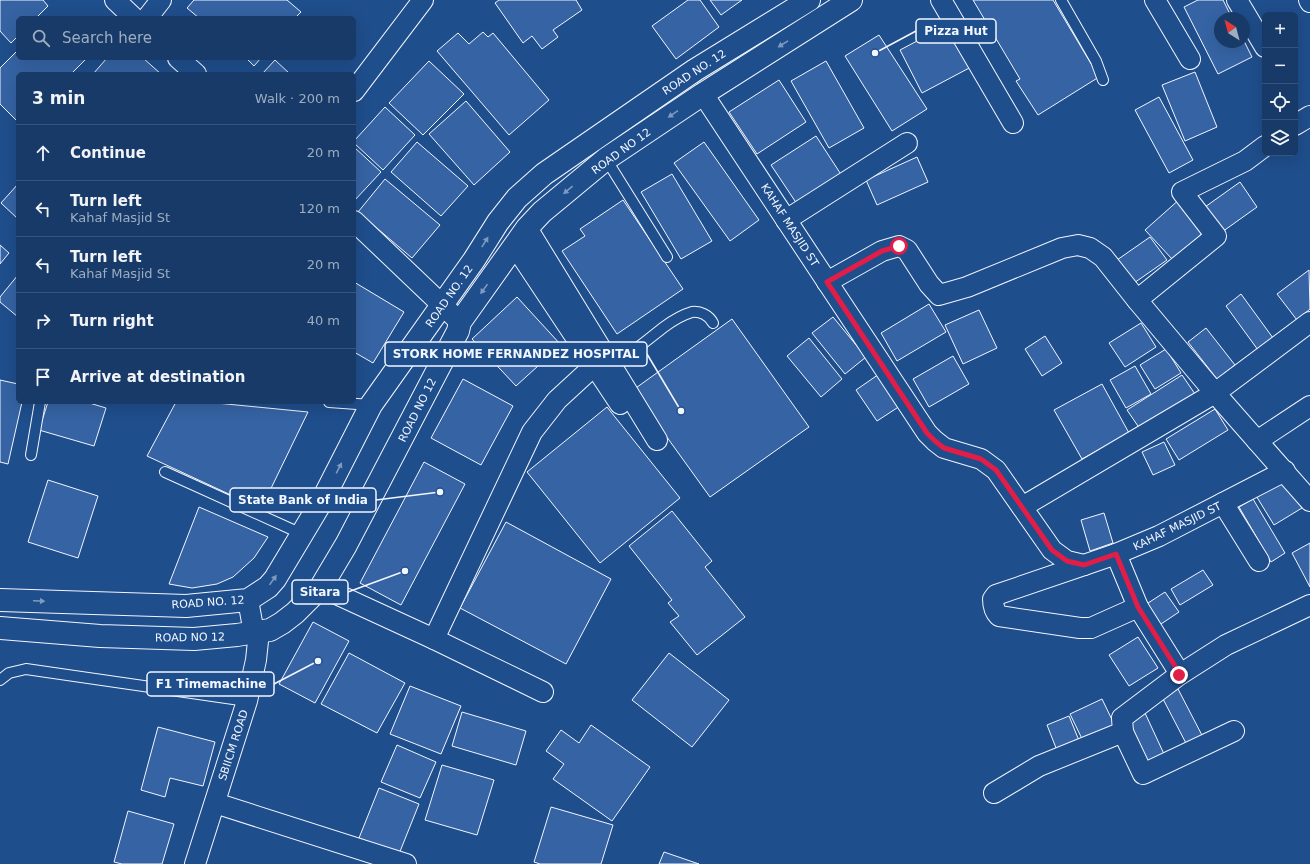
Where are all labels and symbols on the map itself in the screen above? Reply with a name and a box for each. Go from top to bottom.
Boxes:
north arrow [1214,12,1250,48]
callout: Pizza Hut [916,19,996,43]
text: Pizza Hut [924,24,988,38]
one-way arrow [778,40,788,48]
street label: ROAD NO. 12 [660,47,728,98]
one-way arrow [668,110,678,118]
street label: ROAD NO 12 [589,126,653,177]
street label: KAHAF MASJID ST [758,181,821,269]
one-way arrow [563,186,574,195]
one-way arrow [482,236,489,248]
route start [890,237,908,255]
street label: ROAD NO. 12 [423,263,476,330]
one-way arrow [480,283,488,294]
callout: STORK HOME FERNANDEZ HOSPITAL [385,342,647,366]
text: STORK HOME FERNANDEZ HOSPITAL [393,347,640,361]
street label: ROAD NO 12 [396,376,439,444]
one-way arrow [336,462,342,474]
callout: State Bank of India [230,488,376,512]
text: State Bank of India [238,493,368,507]
street label: KAHAF MASJID ST [1131,499,1224,553]
one-way arrow [269,575,277,586]
callout: Sitara [292,580,348,604]
text: Sitara [300,585,340,599]
street label: ROAD NO. 12 [171,593,245,612]
one-way arrow [33,598,46,604]
street label: ROAD NO 12 [155,630,225,645]
route end [1170,666,1188,684]
callout: F1 Timemachine [147,672,274,696]
text: F1 Timemachine [156,677,266,691]
street label: SBIICM ROAD [216,708,251,782]

